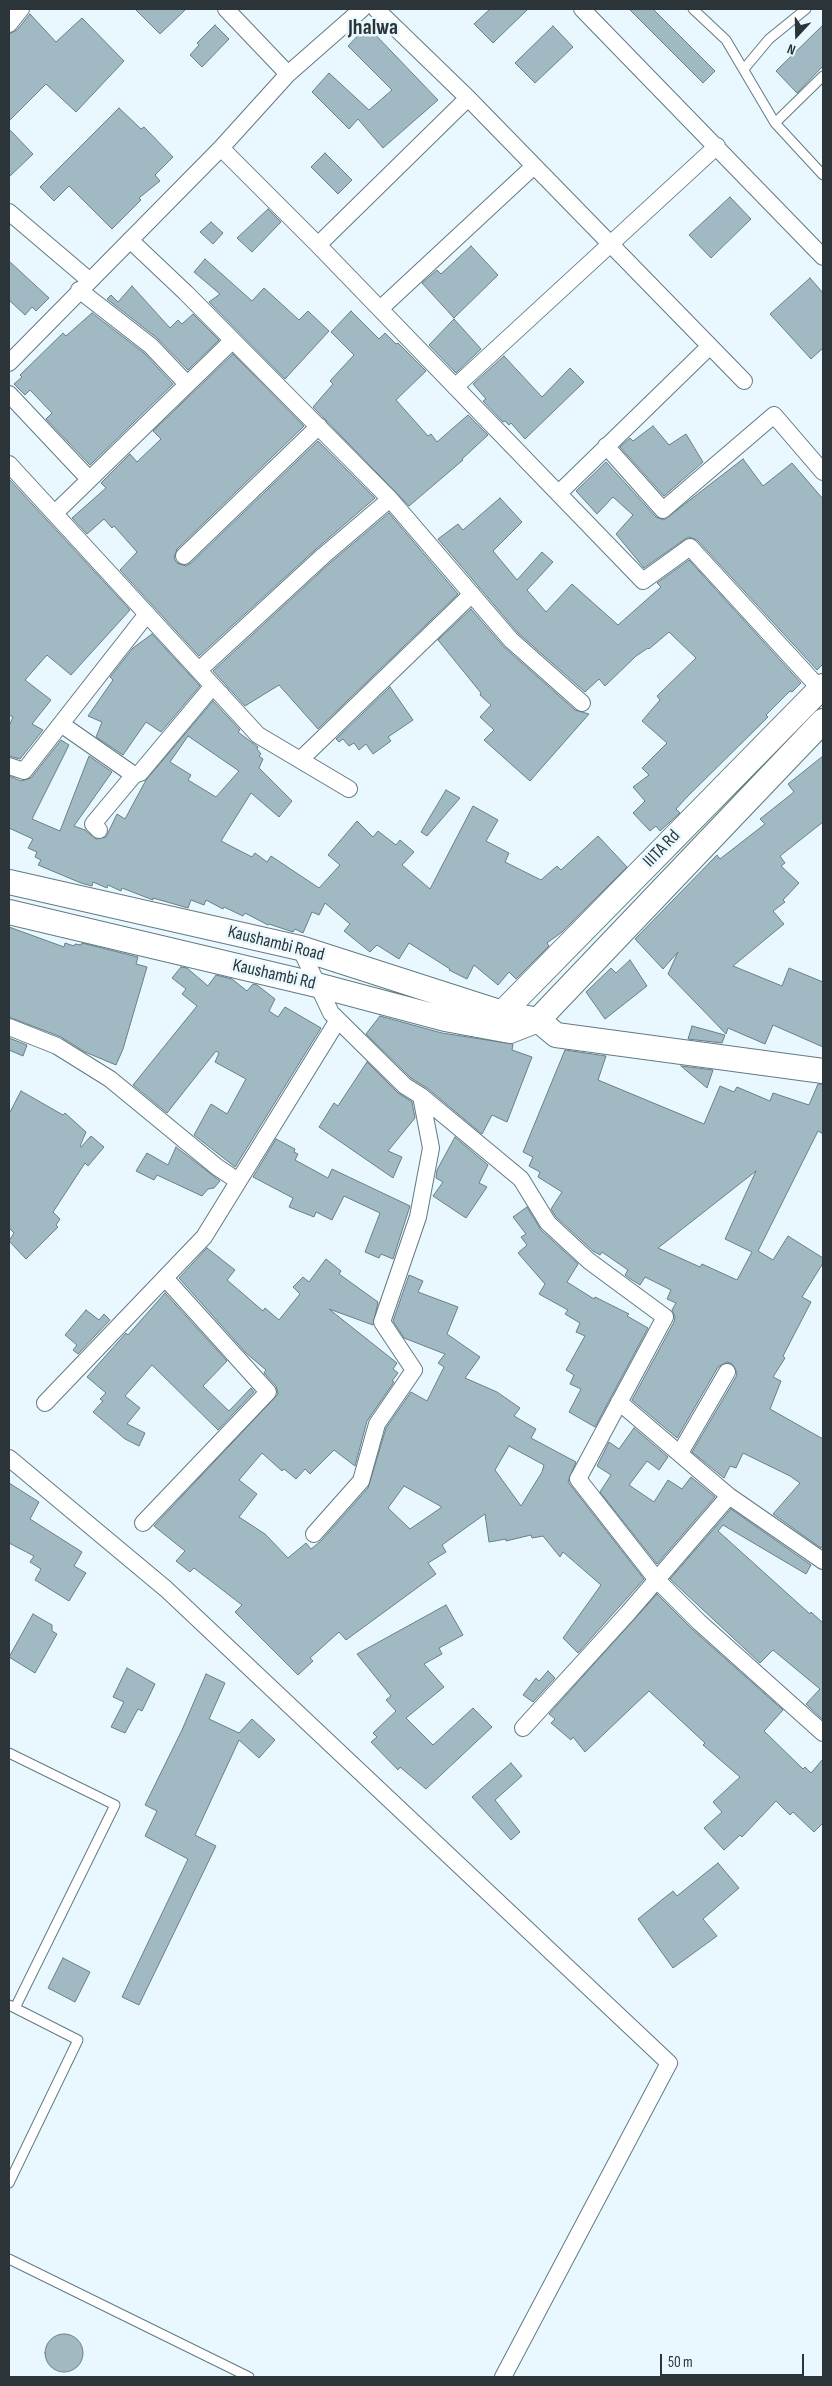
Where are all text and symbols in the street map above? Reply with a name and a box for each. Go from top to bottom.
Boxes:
north arrow [772,10,822,60]
district label: Jhalwa [348,15,398,41]
text: N [785,40,798,59]
street label: IIITA Rd [639,826,685,872]
street label: Kaushambi Road [225,922,327,966]
street label: Kaushambi Rd [230,955,318,995]
scale bar [662,2344,806,2376]
text: 50 m [668,2353,693,2372]

